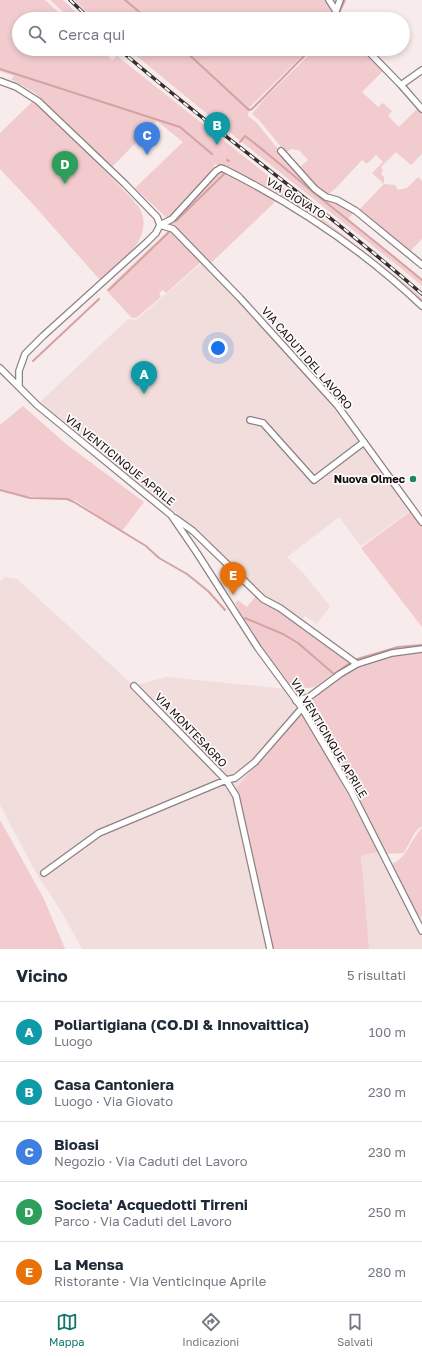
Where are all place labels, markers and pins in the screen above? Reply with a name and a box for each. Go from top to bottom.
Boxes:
pin: B [204,112,230,145]
pin: C [134,122,160,155]
pin: D [52,151,78,184]
pin: A [131,361,157,394]
place label: Nuova Olmec [334,472,406,485]
marker: Nuova Olmec [408,474,418,484]
pin: E [220,562,246,595]

